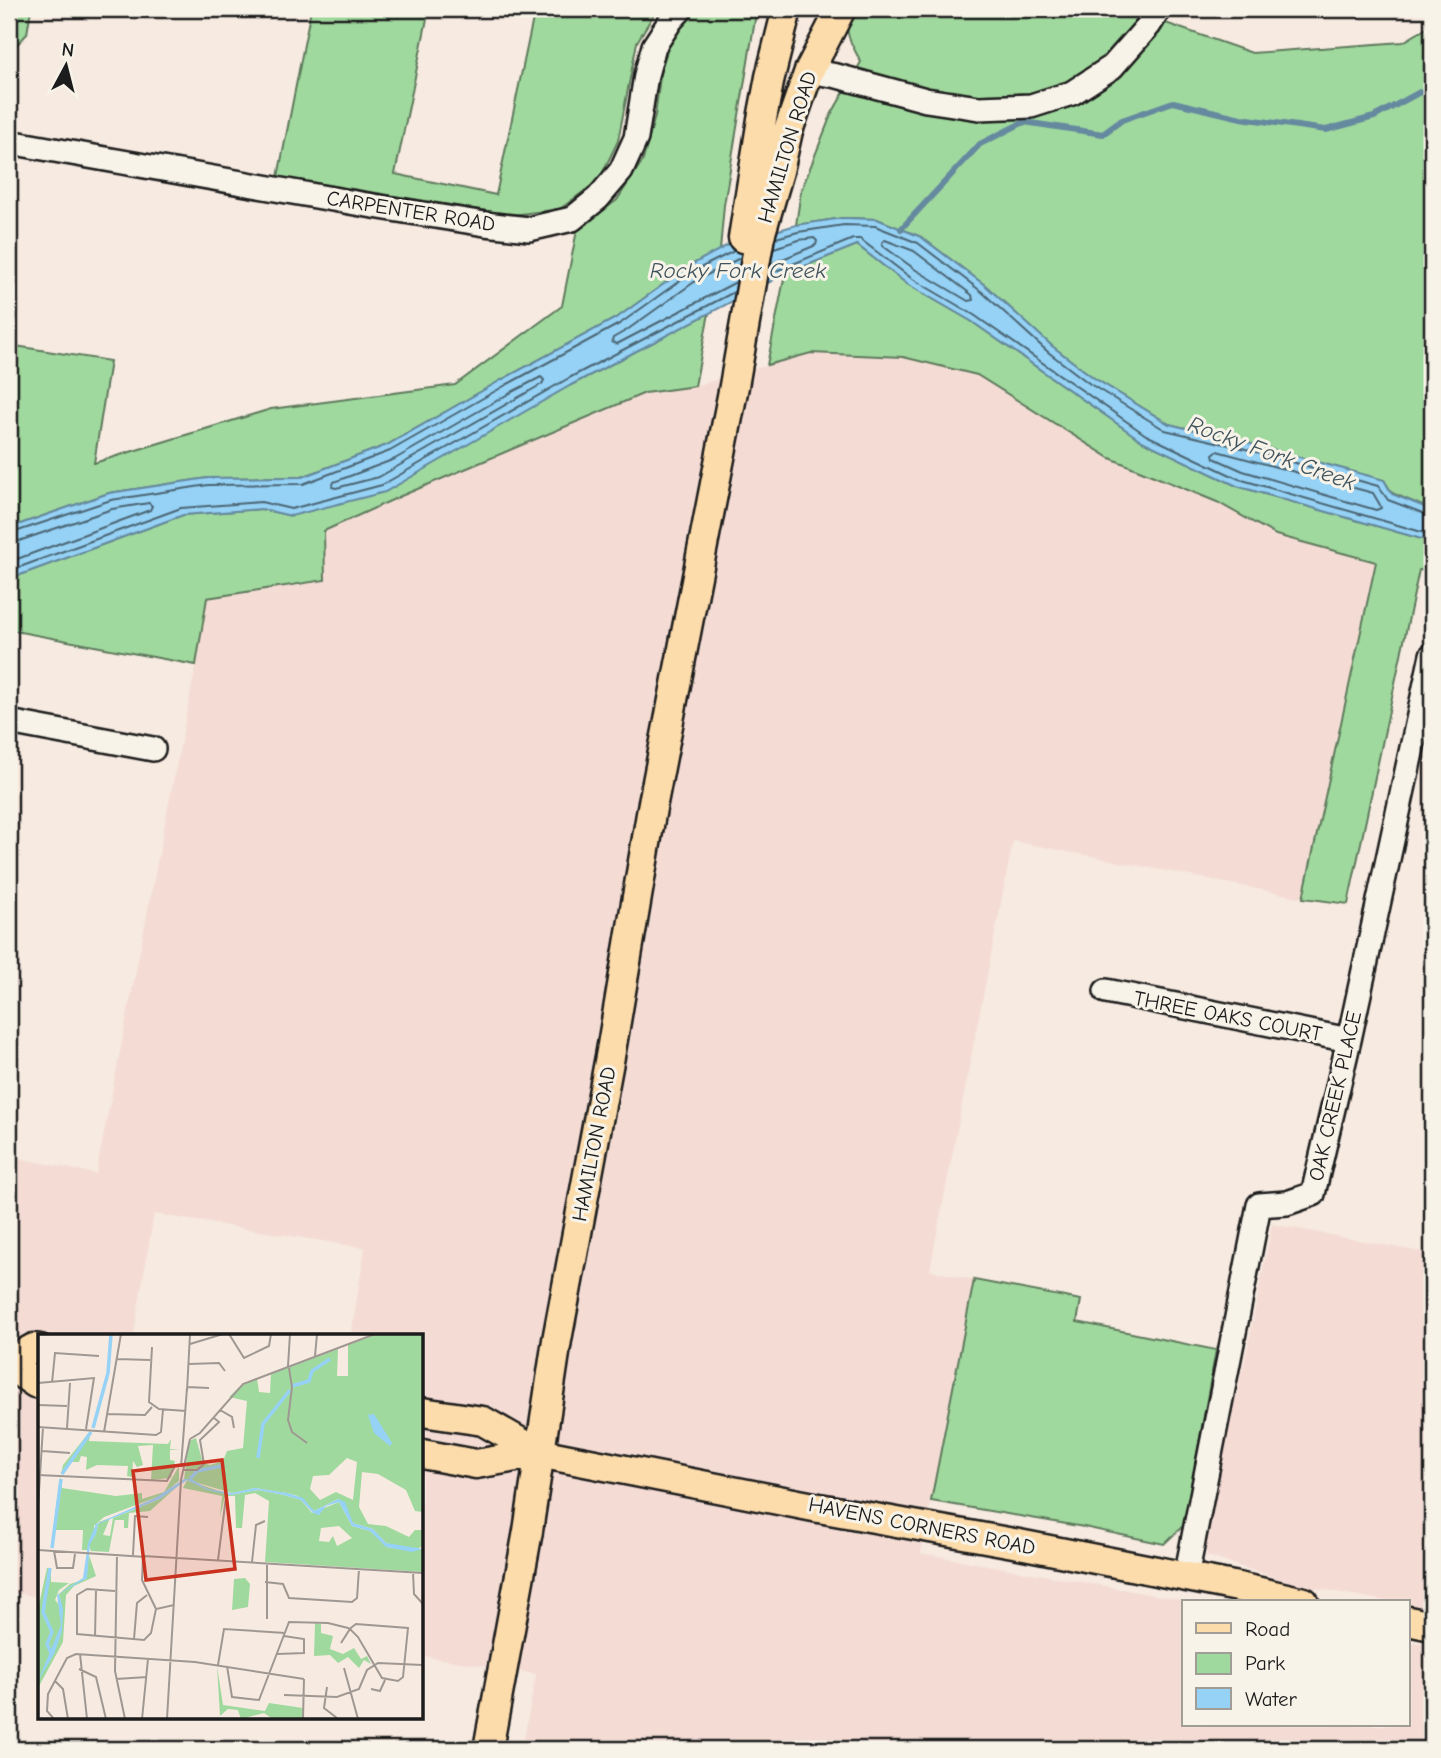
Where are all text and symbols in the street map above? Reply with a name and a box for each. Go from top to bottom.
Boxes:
north arrow [32,32,102,102]
text: N [60,38,75,62]
street label: HAMILTON ROAD [753,68,821,226]
street label: CARPENTER ROAD [325,186,497,236]
water label: Rocky Fork Creek [650,257,827,284]
water label: Rocky Fork Creek [1184,411,1360,497]
street label: THREE OAKS COURT [1132,986,1324,1046]
street label: OAK CREEK PLACE [1304,1009,1366,1183]
street label: HAMILTON ROAD [567,1064,621,1224]
inset map [38,1334,424,1720]
street label: HAVENS CORNERS ROAD [806,1492,1038,1560]
legend [1182,1600,1410,1726]
text: Road [1245,1617,1290,1641]
text: Park [1245,1651,1285,1675]
text: Water [1245,1687,1298,1711]

